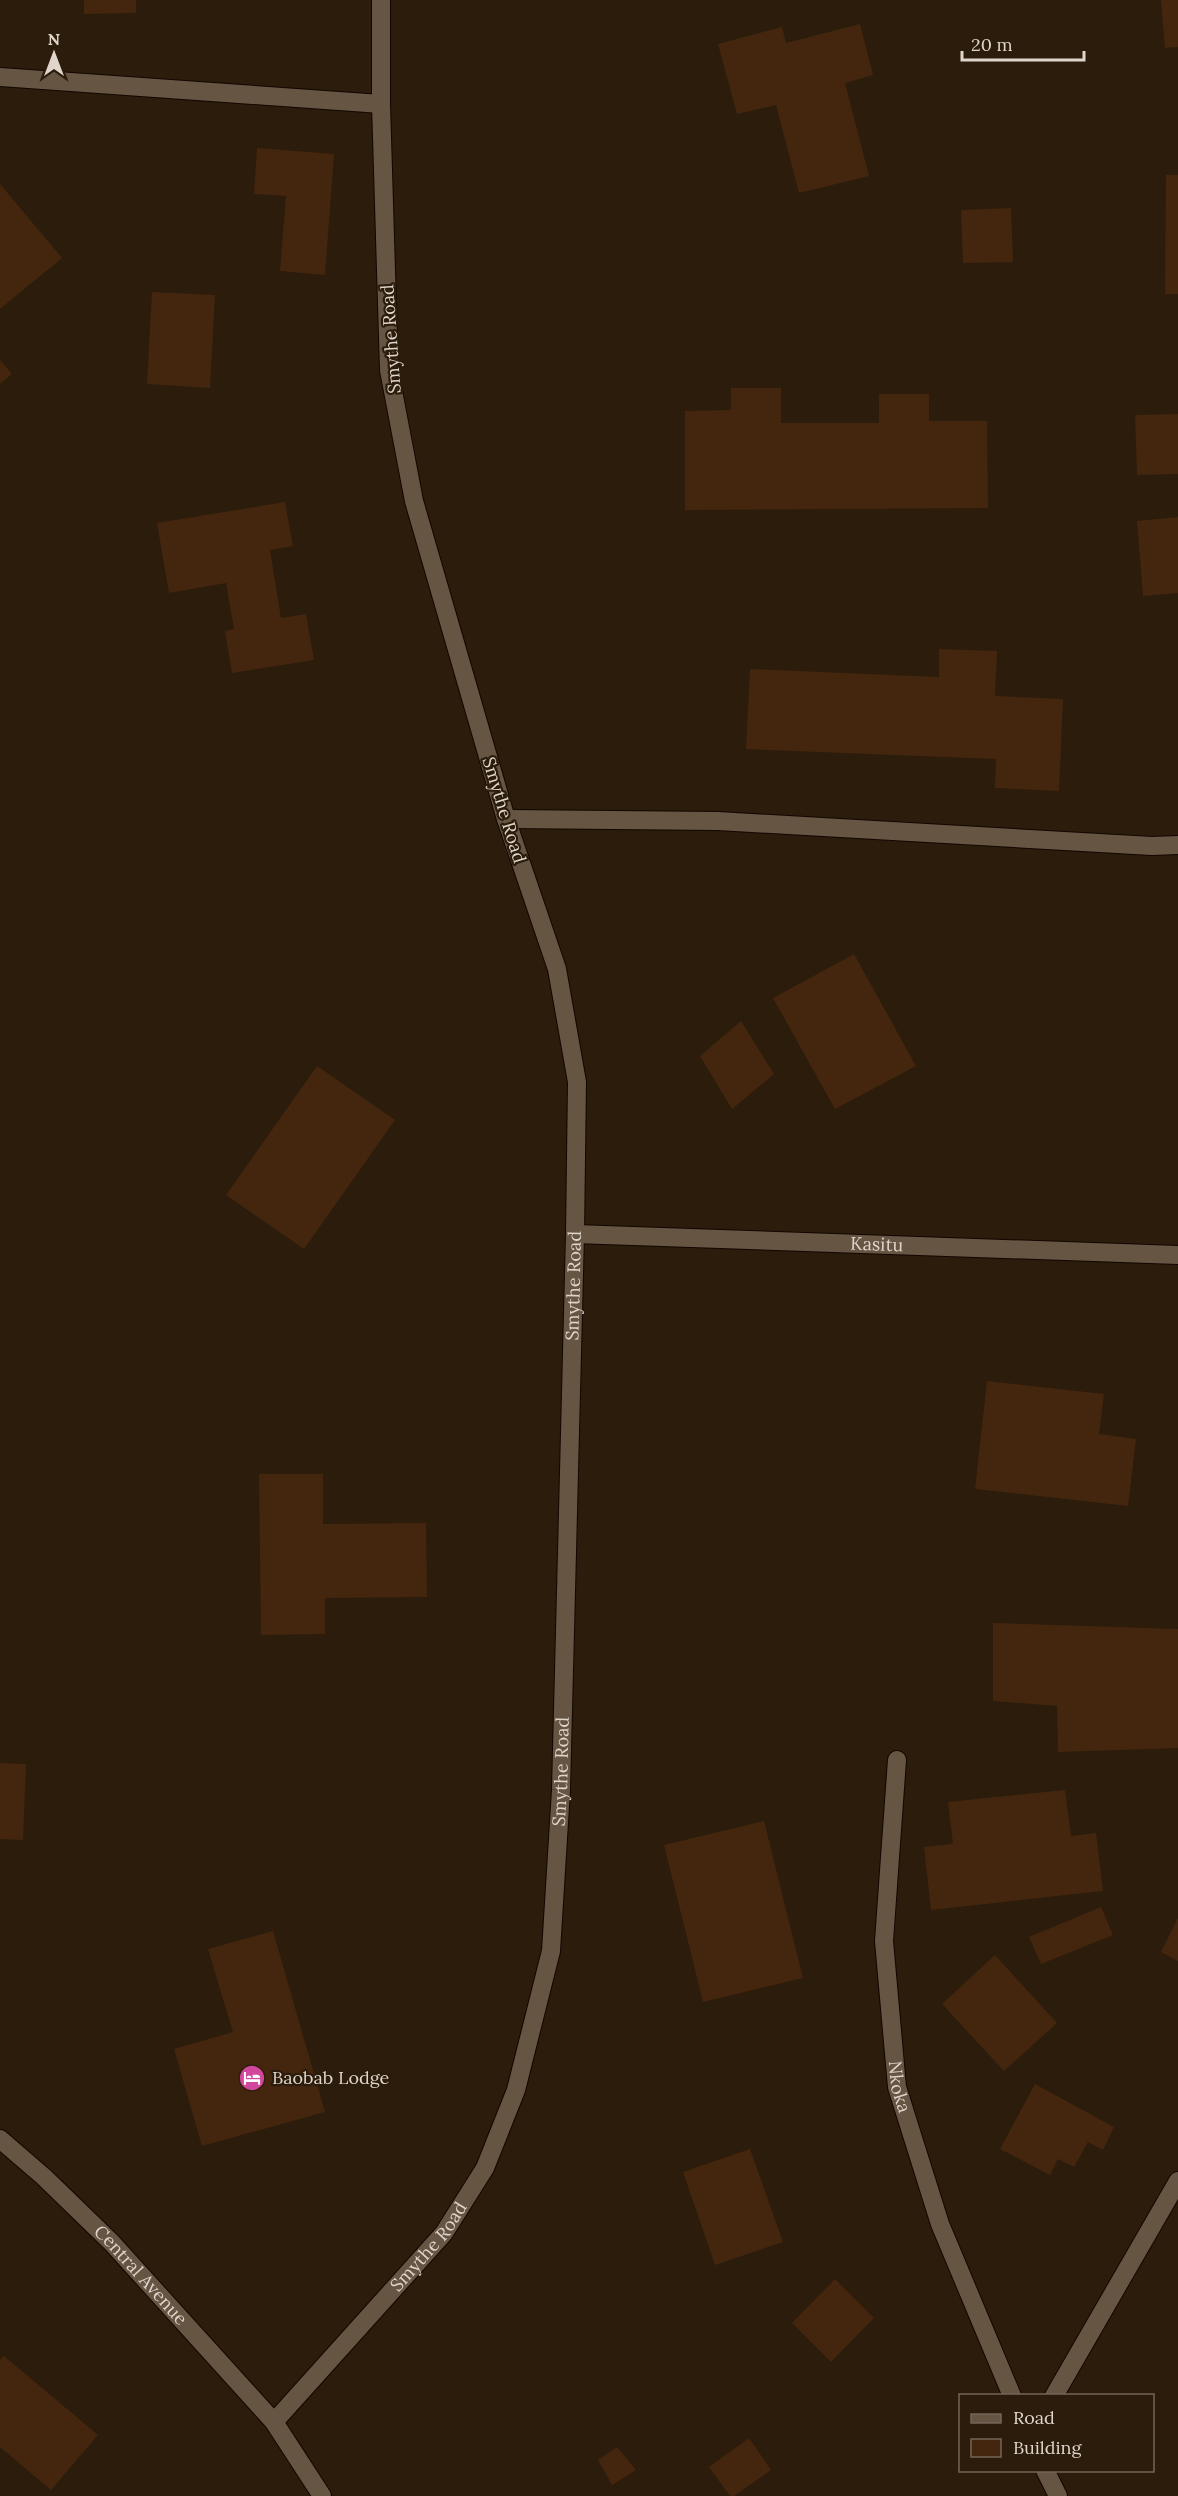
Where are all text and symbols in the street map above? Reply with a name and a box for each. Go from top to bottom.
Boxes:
north arrow [24,24,84,84]
scale bar [962,24,1084,62]
text: N [48,29,60,49]
text: 20 m [971,33,1013,56]
street label: Smythe Road [375,283,406,395]
street label: Smythe Road [477,754,532,866]
street label: Smythe Road [560,1230,586,1341]
street label: Kasitu [850,1232,904,1256]
street label: Smythe Road [547,1716,574,1827]
street label: Nkoka [884,2060,916,2115]
hotel icon: Baobab Lodge [237,2063,267,2093]
place label: Baobab Lodge [272,2066,390,2089]
street label: Smythe Road [385,2197,472,2296]
street label: Central Avenue [89,2220,193,2330]
legend [959,2394,1154,2472]
text: Road [1013,2406,1055,2429]
text: Building [1013,2436,1083,2459]

